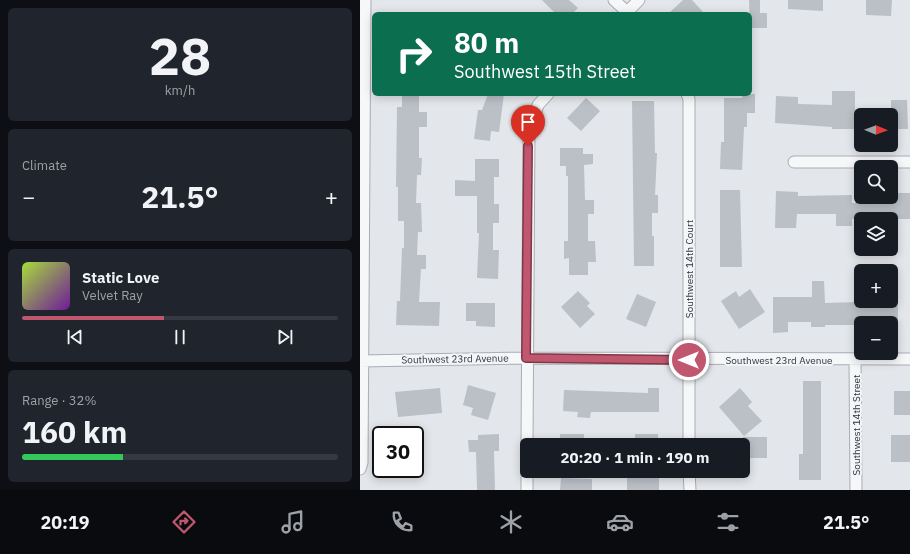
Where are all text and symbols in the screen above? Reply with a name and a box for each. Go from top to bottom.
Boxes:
text: 28 [149,22,211,89]
text: 80 m [454,24,519,61]
icon: right [388,28,440,80]
text: Southwest 15th Street [454,60,636,83]
text: km/h [165,82,195,99]
pin [511,105,545,146]
north arrow [854,108,898,152]
map controls [854,108,898,360]
icon: arrive [517,111,539,133]
text: Climate [22,157,67,174]
button: search [854,160,898,204]
text: 21.5° [141,177,219,216]
text: − [22,182,35,211]
text: + [325,182,338,211]
button: layers [854,212,898,256]
street label: Southwest 14th Court [683,219,696,318]
button: + [854,264,898,308]
text: Static Love [82,268,159,287]
text: Velvet Ray [82,287,143,304]
button: − [854,316,898,360]
icon: previous [64,326,86,348]
icon: pause [169,326,191,348]
icon: next [274,326,296,348]
position arrow [668,339,710,381]
street label: Southwest 23rd Avenue [401,352,509,366]
street label: Southwest 23rd Avenue [725,354,833,367]
street label: Southwest 14th Street [850,374,863,476]
text: Range · 32% [22,392,96,409]
text: 160 km [22,412,127,451]
speed limit sign: 30 [372,426,424,478]
text: 20:20 · 1 min · 190 m [561,448,709,467]
icon: directions [170,508,198,536]
icon: music [279,508,307,536]
icon: phone [388,508,416,536]
icon: climate [497,508,525,536]
icon: car [606,508,634,536]
icon: filters [714,508,742,536]
text: 20:19 [40,511,90,534]
text: 21.5° [823,511,870,534]

